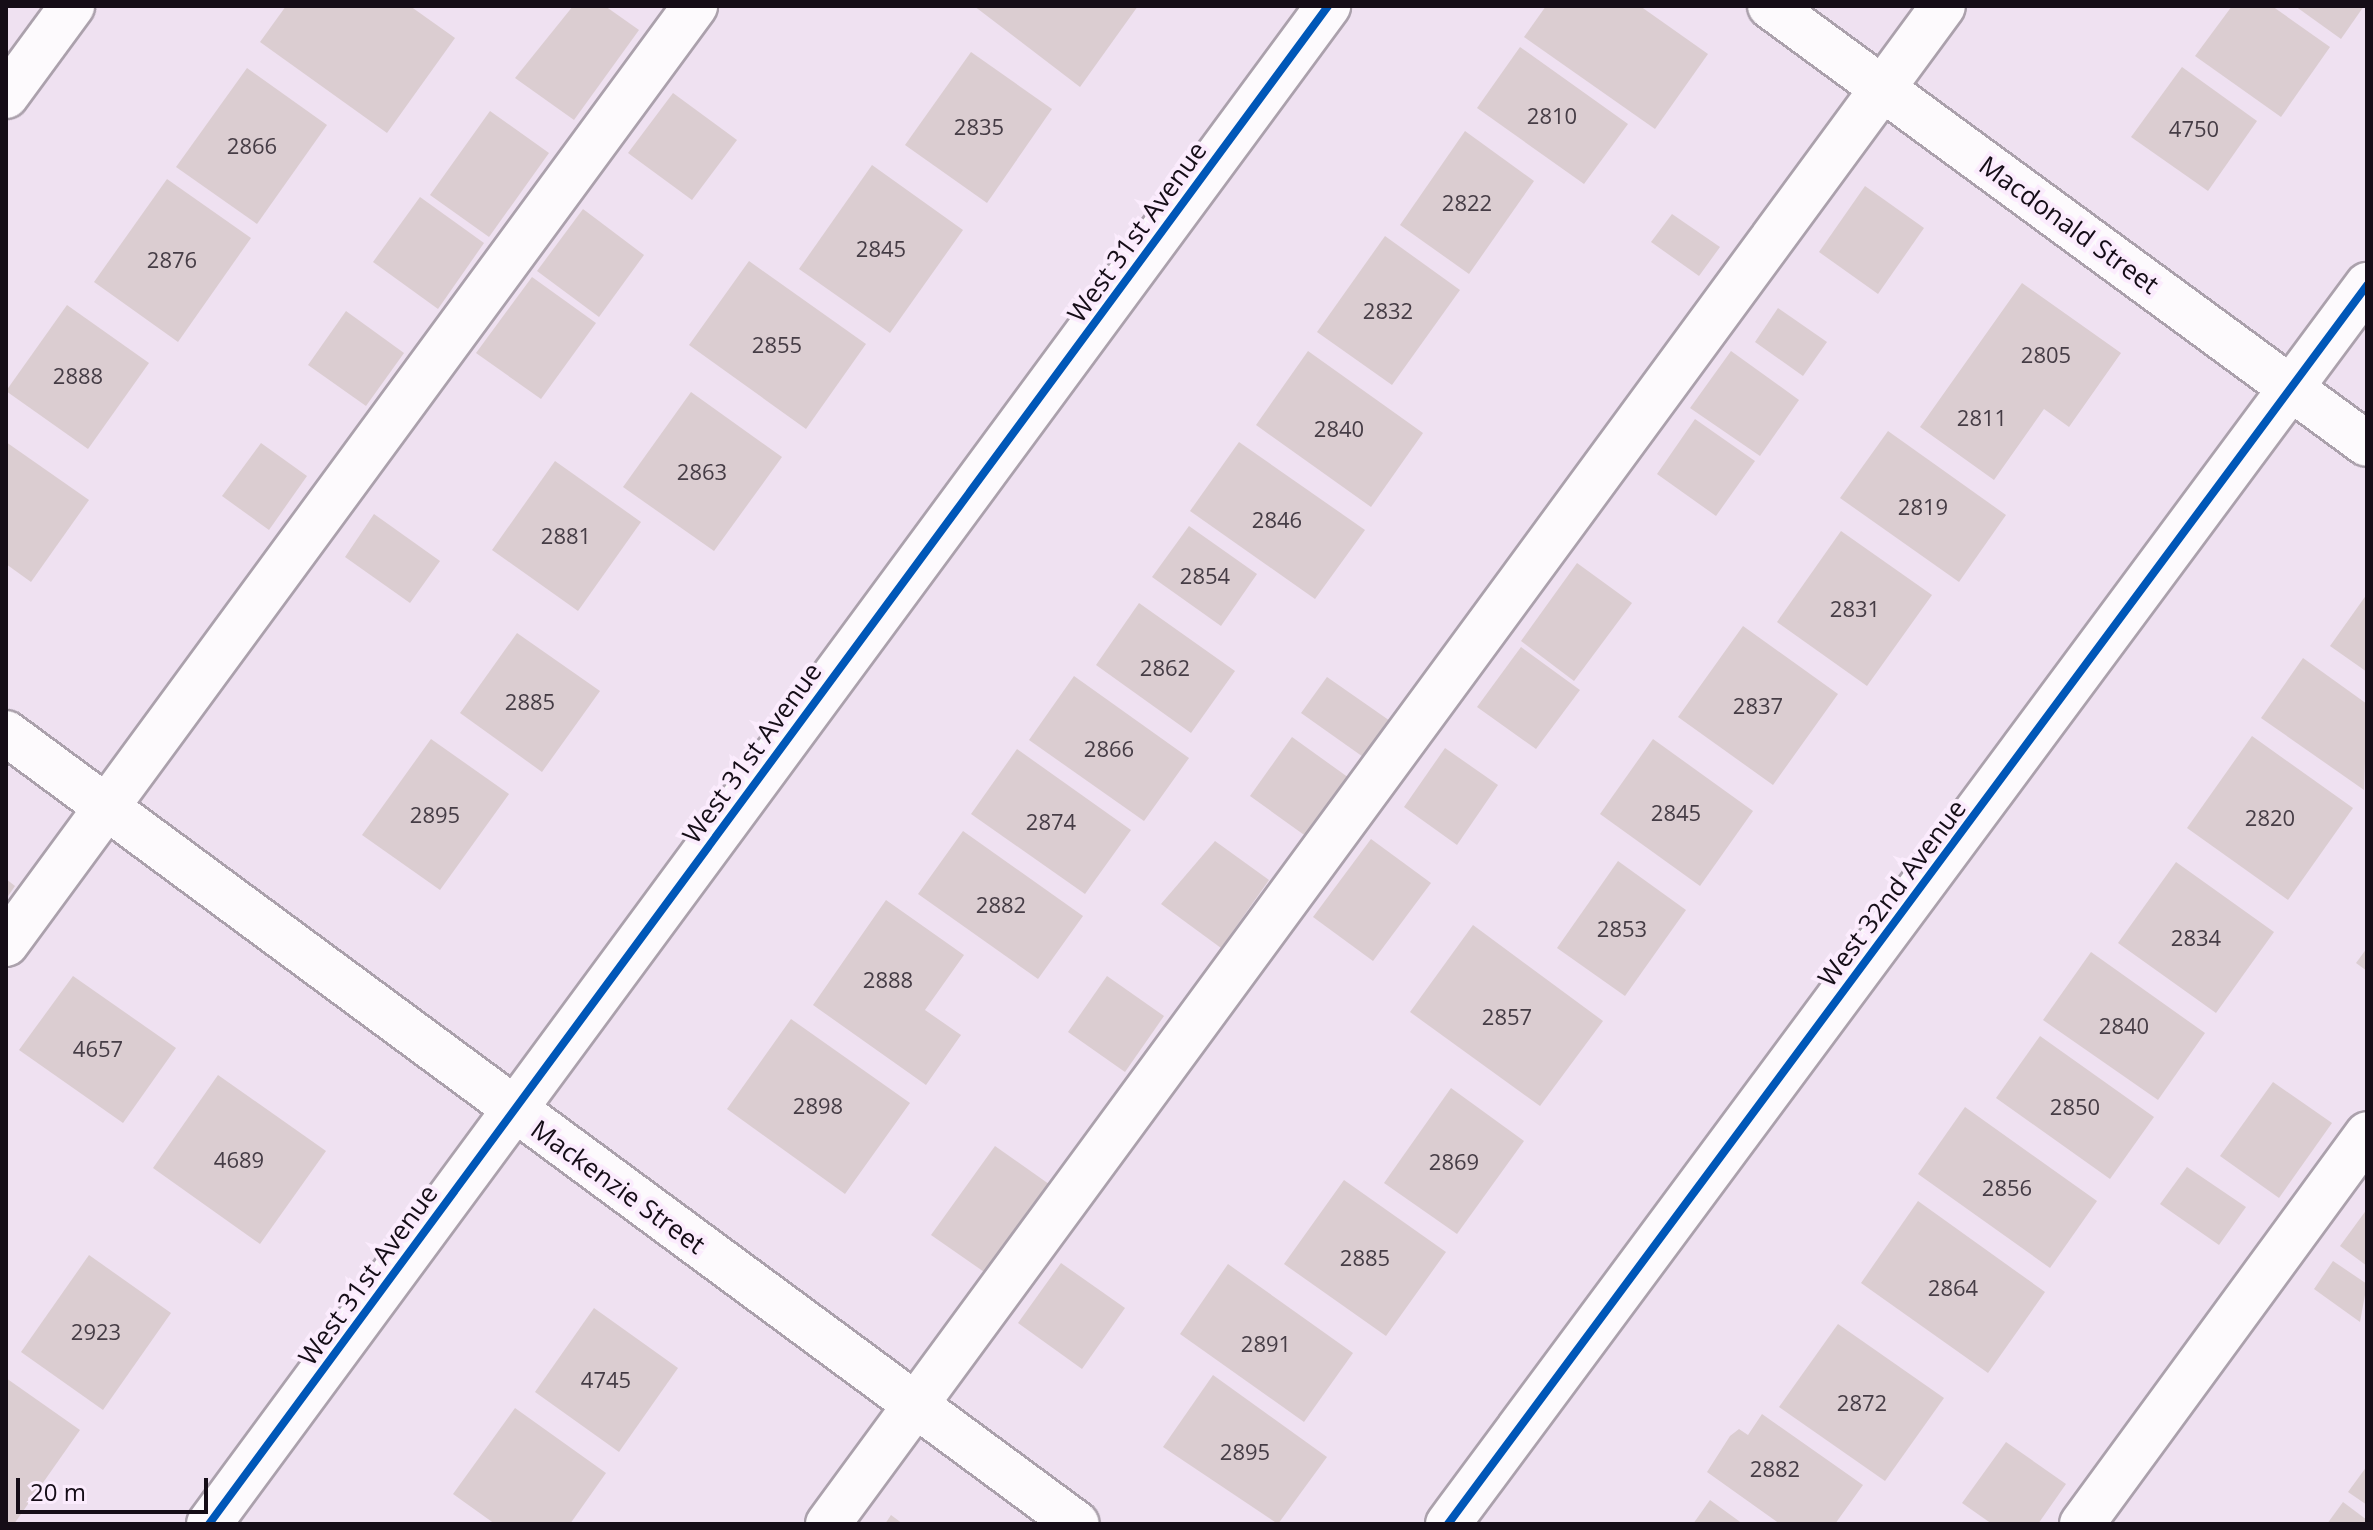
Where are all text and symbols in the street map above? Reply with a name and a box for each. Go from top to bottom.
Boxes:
house number: 2810 [1527,103,1577,129]
house number: 2835 [954,114,1004,140]
house number: 4750 [2169,116,2219,142]
house number: 2866 [227,133,277,159]
street label: West 31st Avenue [1061,136,1213,328]
street label: Macdonald Street [1973,149,2165,301]
house number: 2822 [1442,190,1492,216]
house number: 2845 [856,236,906,262]
house number: 2876 [147,247,197,273]
house number: 2832 [1363,298,1413,324]
house number: 2855 [752,332,802,358]
house number: 2805 [2021,342,2071,368]
house number: 2888 [53,363,103,389]
house number: 2811 [1957,405,2007,431]
house number: 2840 [1314,416,1364,442]
house number: 2863 [677,459,727,485]
house number: 2819 [1898,494,1948,520]
house number: 2846 [1252,507,1302,533]
house number: 2881 [541,523,591,549]
house number: 2854 [1180,563,1230,589]
house number: 2831 [1830,596,1880,622]
house number: 2862 [1140,655,1190,681]
street label: West 31st Avenue [676,657,828,849]
house number: 2885 [505,689,555,715]
house number: 2837 [1733,693,1783,719]
house number: 2866 [1084,736,1134,762]
street label: West 32nd Avenue [1812,793,1972,993]
house number: 2845 [1651,800,1701,826]
house number: 2895 [410,802,460,828]
house number: 2820 [2245,805,2295,831]
house number: 2874 [1026,809,1076,835]
house number: 2882 [976,892,1026,918]
house number: 2853 [1597,916,1647,942]
house number: 2834 [2171,925,2221,951]
house number: 2888 [863,967,913,993]
house number: 2857 [1482,1004,1532,1030]
house number: 2840 [2099,1013,2149,1039]
house number: 4657 [73,1036,123,1062]
house number: 2898 [793,1093,843,1119]
house number: 2850 [2050,1094,2100,1120]
street label: Mackenzie Street [525,1113,711,1261]
house number: 4689 [214,1147,264,1173]
house number: 2869 [1429,1149,1479,1175]
house number: 2856 [1982,1175,2032,1201]
street label: West 31st Avenue [292,1179,444,1371]
house number: 2885 [1340,1245,1390,1271]
house number: 2864 [1928,1275,1978,1301]
house number: 2923 [71,1319,121,1345]
house number: 2891 [1241,1331,1291,1357]
house number: 4745 [581,1367,631,1393]
house number: 2872 [1837,1390,1887,1416]
house number: 2895 [1220,1439,1270,1465]
house number: 2882 [1750,1456,1800,1482]
scale bar [20,1462,212,1512]
text: 20 m [30,1475,86,1508]

